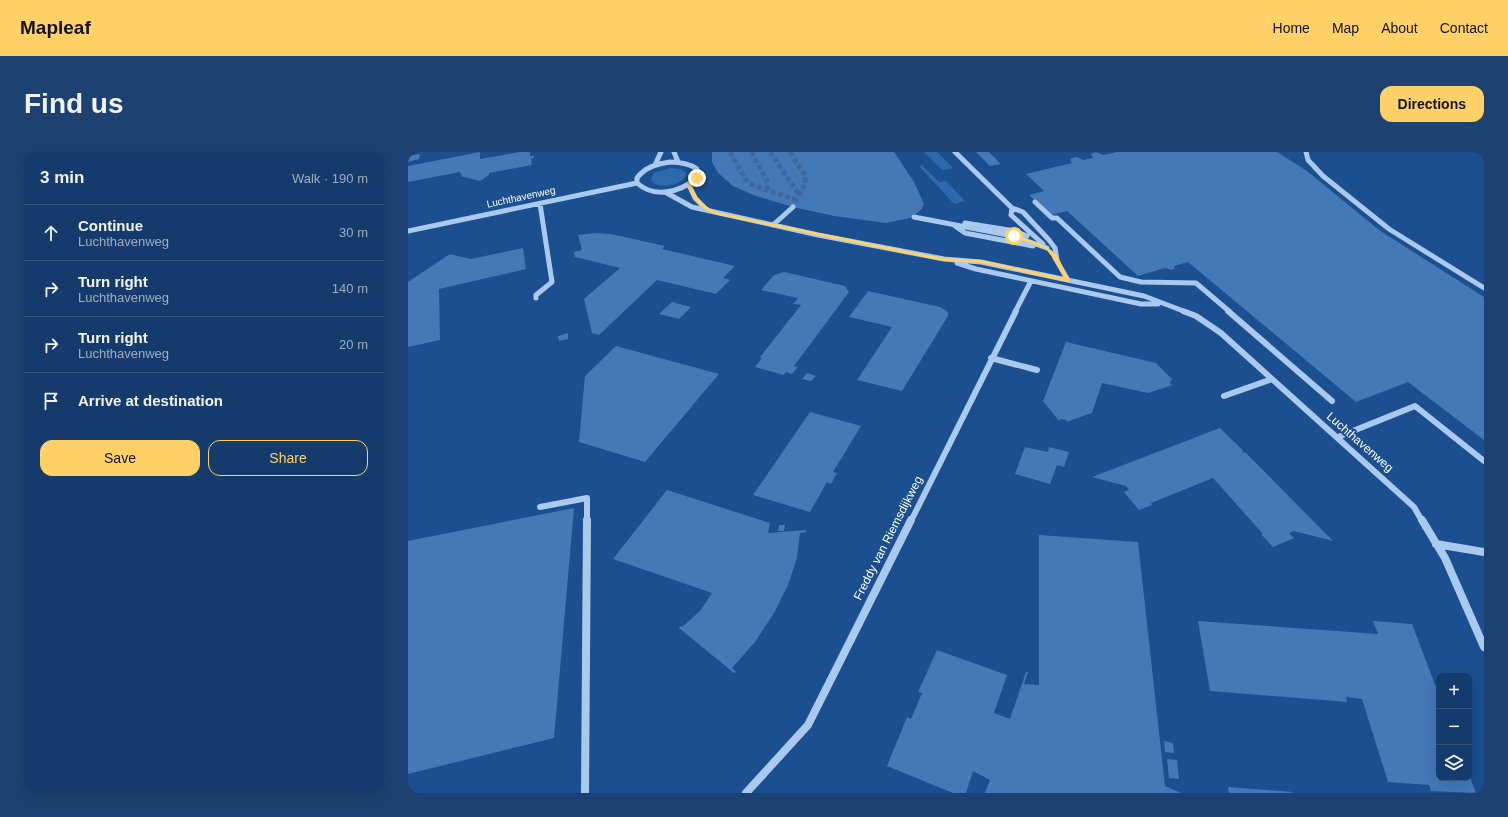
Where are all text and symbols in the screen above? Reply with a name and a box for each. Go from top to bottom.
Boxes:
text: Mapleaf [20,17,91,38]
text: Home [1273,20,1310,36]
text: Map [1332,20,1359,36]
text: About [1381,20,1418,36]
text: Contact [1440,20,1488,36]
button: Directions [1380,86,1484,122]
text: Find us [24,88,124,119]
text: 3 min [40,168,84,187]
route end [688,169,706,187]
text: Walk · 190 m [292,171,368,186]
street label: Luchthavenweg [486,184,556,210]
text: Continue [78,217,143,234]
icon: ahead [40,222,62,244]
text: 30 m [339,225,368,240]
route start [1005,227,1023,245]
text: Luchthavenweg [78,234,169,249]
text: Turn right [78,273,148,290]
icon: right [40,278,62,300]
text: 140 m [332,281,368,296]
text: Luchthavenweg [78,290,169,305]
text: Turn right [78,329,148,346]
icon: right [40,334,62,356]
text: 20 m [339,337,368,352]
text: Luchthavenweg [78,346,169,361]
icon: arrive [40,390,62,412]
text: Arrive at destination [78,392,223,409]
street label: Luchthavenweg [1324,409,1396,475]
button: Save [40,440,200,476]
button: Share [208,440,368,476]
street label: Freddy van Riemsdijkweg [851,474,925,602]
map controls [1436,673,1472,781]
button: + [1436,673,1472,709]
button: − [1436,709,1472,745]
button: layers [1436,745,1472,781]

